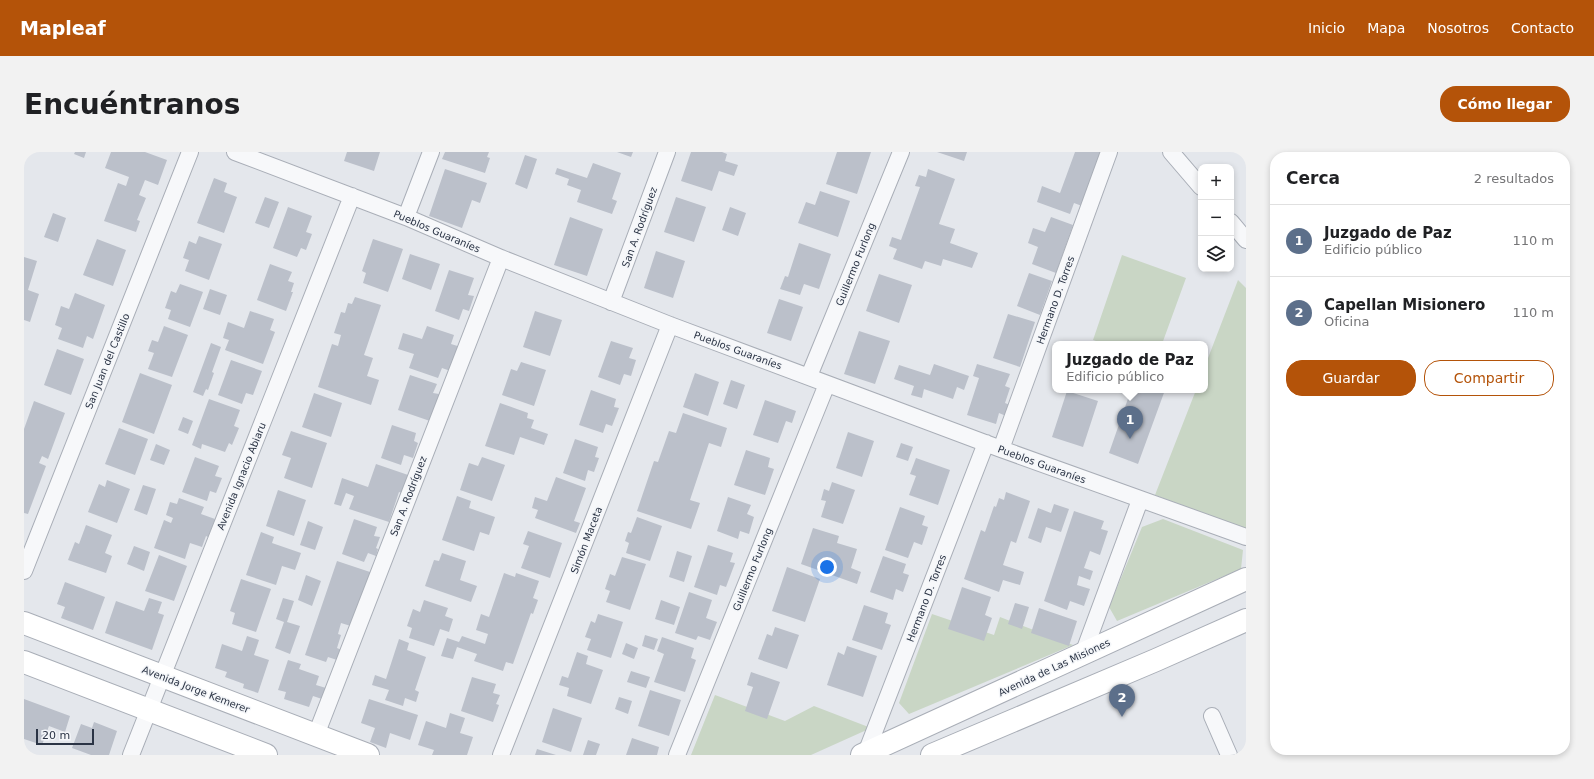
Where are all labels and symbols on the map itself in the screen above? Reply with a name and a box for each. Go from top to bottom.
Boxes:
street label: San A. Rodríguez [620,185,659,269]
street label: Pueblos Guaraníes [392,208,482,255]
street label: Guillermo Furlong [834,221,877,307]
street label: Hermano D. Torres [1034,255,1077,346]
street label: San Juan del Castillo [83,312,132,411]
street label: Pueblos Guaraníes [692,329,783,372]
pin: 1 [1117,406,1143,439]
street label: Avenida Ignacio Abiaru [215,421,268,532]
street label: Pueblos Guaraníes [996,443,1087,486]
street label: San A. Rodríguez [388,455,429,538]
street label: Simón Maceta [569,505,604,575]
street label: Guillermo Furlong [731,526,774,612]
street label: Hermano D. Torres [905,553,948,644]
your location [817,557,837,577]
street label: Avenida de Las Misiones [997,637,1112,698]
street label: Avenida Jorge Kemerer [141,664,252,715]
pin: 2 [1109,684,1135,717]
scale bar [36,727,94,746]

